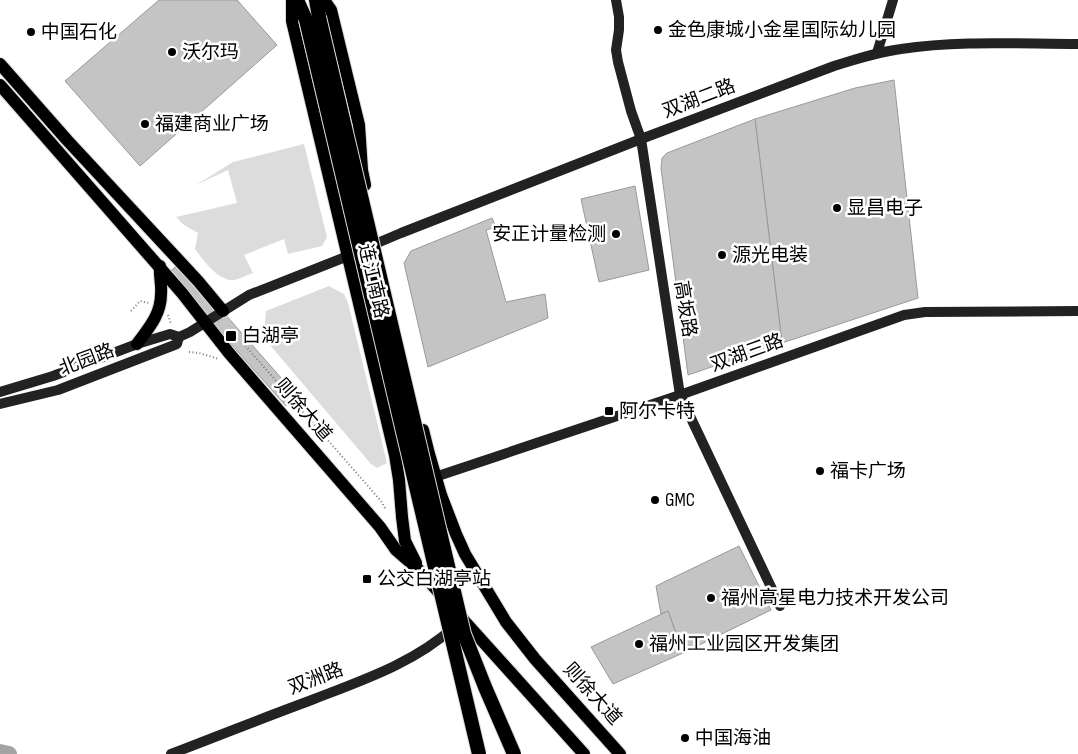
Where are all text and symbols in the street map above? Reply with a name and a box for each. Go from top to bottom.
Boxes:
place label: 金色康城小金星国际幼儿园 [668,19,896,42]
place label: 中国石化 [41,21,117,44]
marker: 金色康城小金星国际幼儿园 [652,24,664,36]
marker: 中国石化 [25,26,37,38]
place label: 沃尔玛 [182,41,239,64]
marker: 沃尔玛 [166,46,178,58]
street label: 双湖二路 [659,75,739,123]
place label: 福建商业广场 [155,113,269,136]
marker: 福建商业广场 [139,118,151,130]
place label: 显昌电子 [847,197,923,220]
marker: 显昌电子 [831,202,843,214]
place label: 安正计量检测 [492,223,606,246]
marker: 安正计量检测 [610,228,622,240]
street label: 连江南路 [353,241,393,321]
place label: 源光电装 [732,244,808,267]
marker: 源光电装 [716,249,728,261]
street label: 高坂路 [669,279,701,339]
place label: 白湖亭 [242,325,299,348]
marker: 白湖亭 [224,329,238,343]
street label: 双湖三路 [707,329,787,377]
street label: 北园路 [56,339,118,381]
street label: 则徐大道 [269,374,337,446]
place label: 阿尔卡特 [619,400,695,423]
marker: 阿尔卡特 [603,405,615,417]
place label: 福卡广场 [830,460,906,483]
marker: 福卡广场 [814,465,826,477]
place label: GMC [665,489,695,512]
marker: GMC [649,494,661,506]
place label: 公交白湖亭站 [377,568,491,591]
marker: 公交白湖亭站 [361,573,373,585]
place label: 福州高星电力技术开发公司 [721,587,949,610]
marker: 福州高星电力技术开发公司 [705,592,717,604]
place label: 福州工业园区开发集团 [649,633,839,656]
marker: 福州工业园区开发集团 [633,638,645,650]
street label: 双洲路 [285,658,347,700]
street label: 则徐大道 [558,658,626,730]
place label: 中国海油 [695,727,771,750]
marker: 中国海油 [679,732,691,744]

